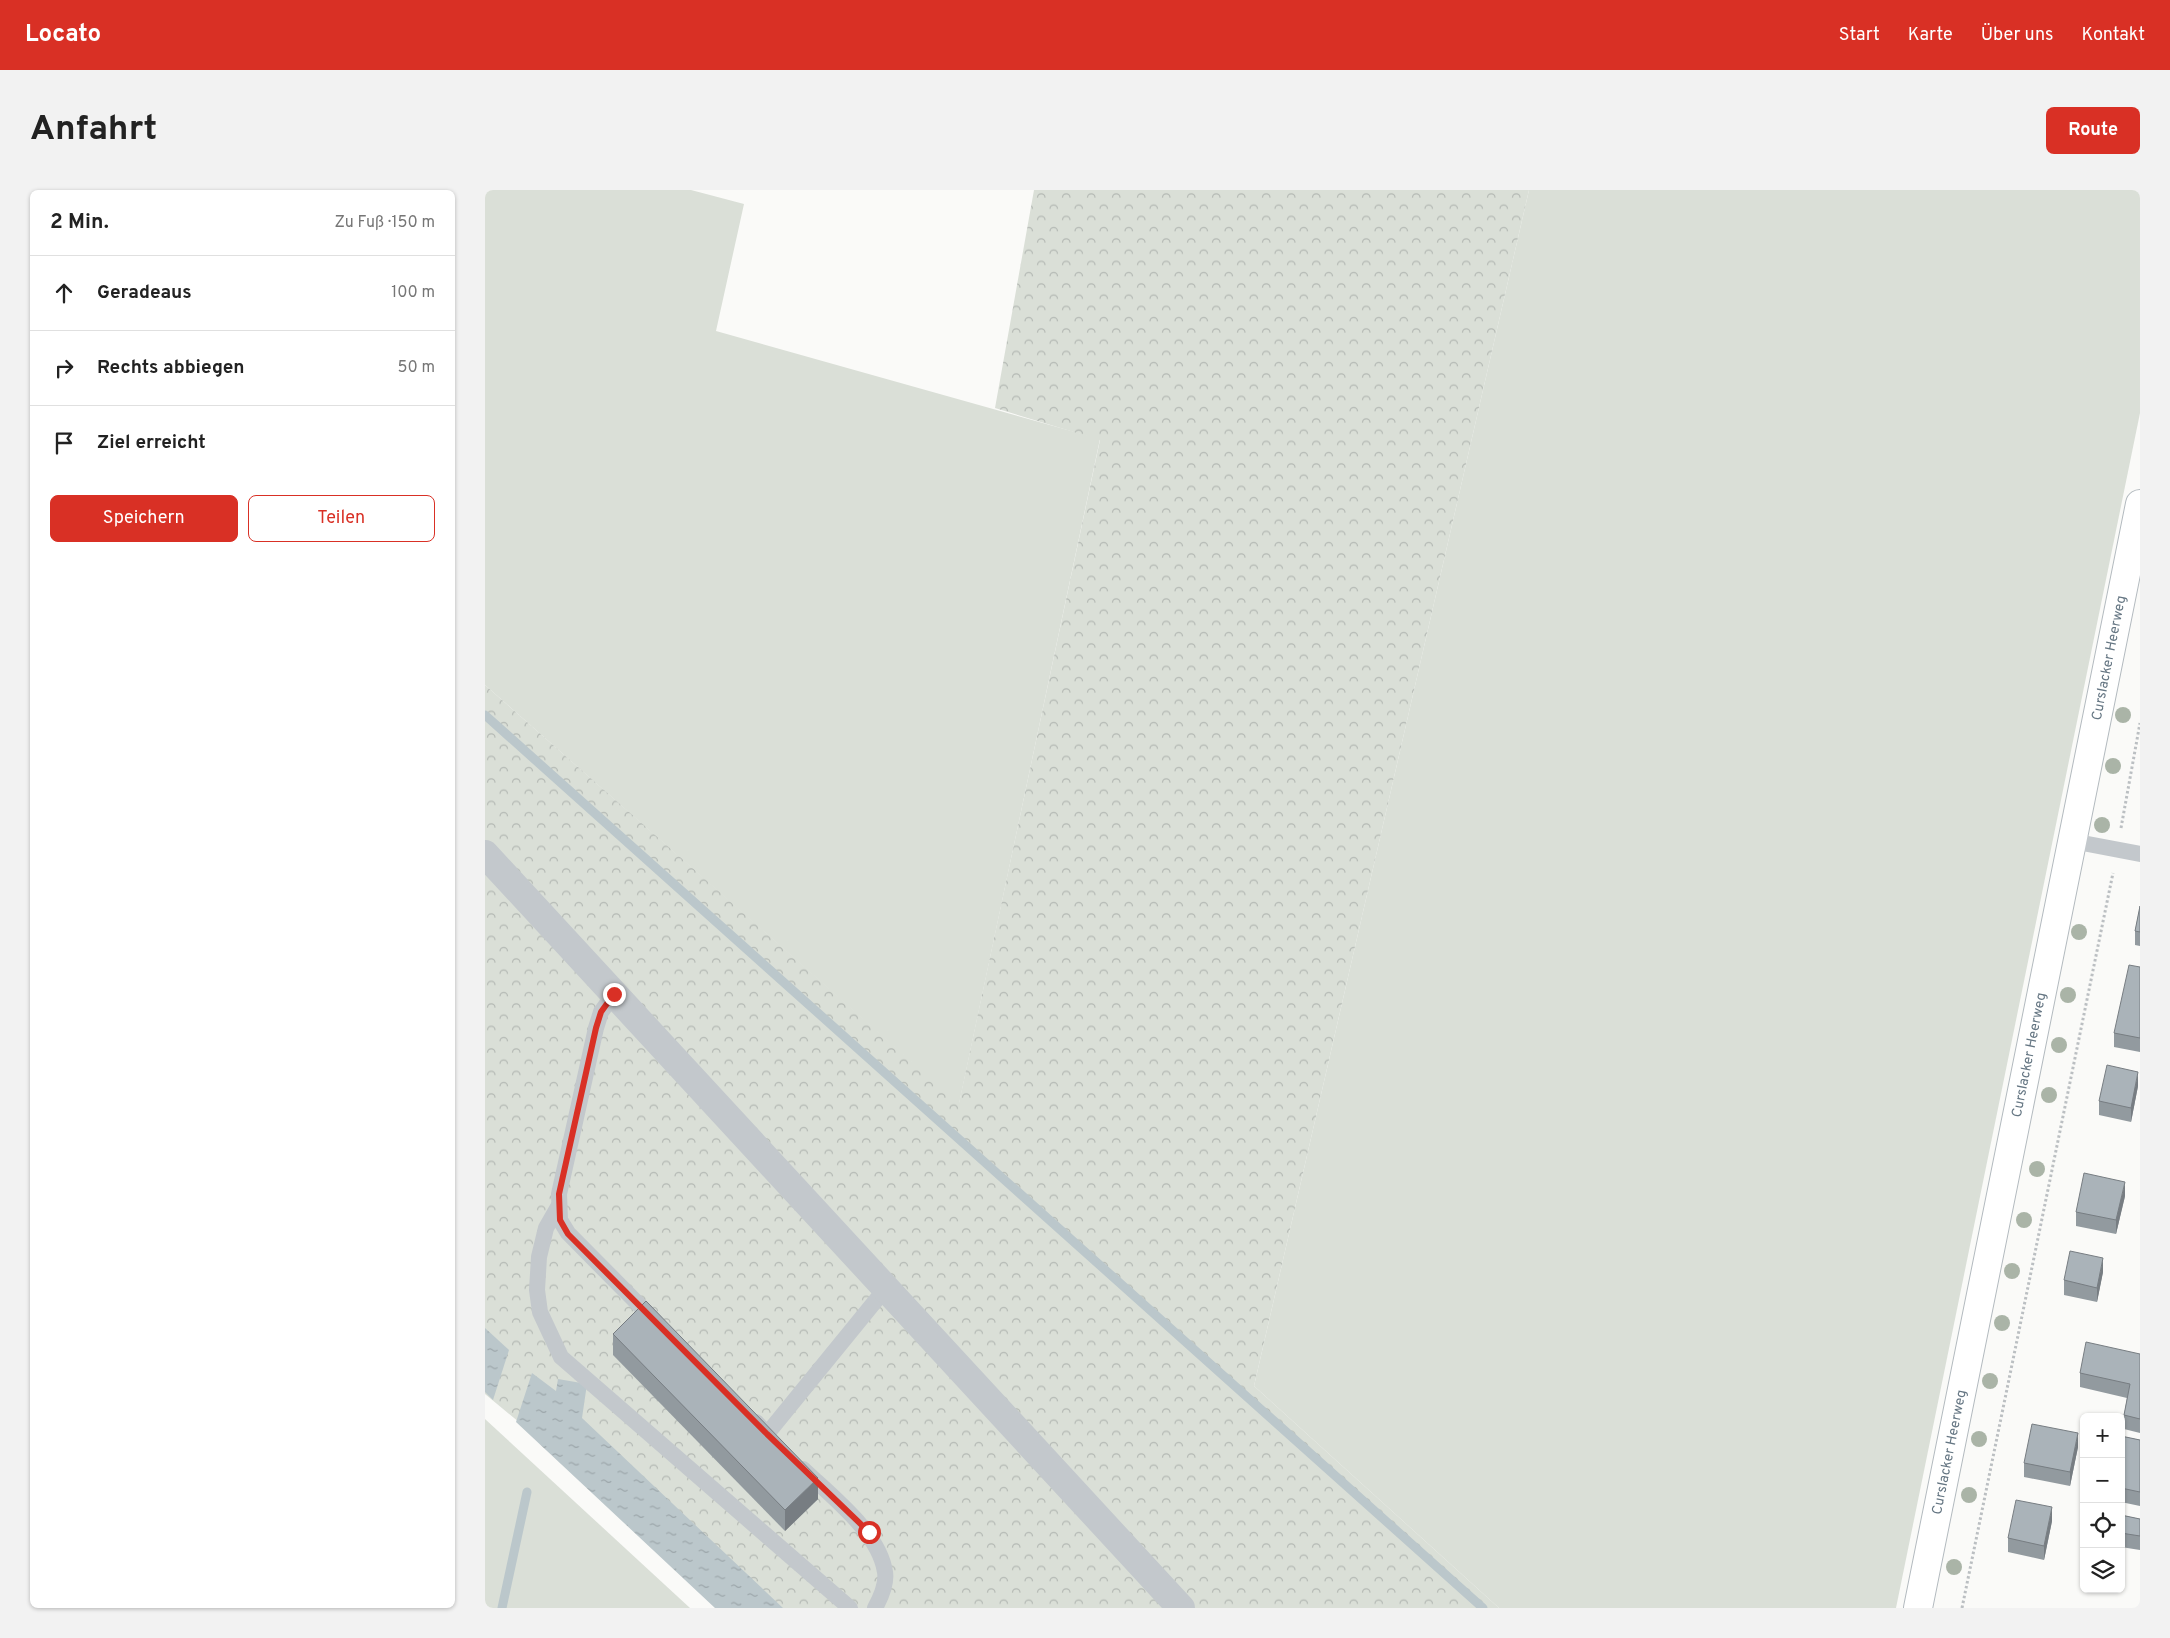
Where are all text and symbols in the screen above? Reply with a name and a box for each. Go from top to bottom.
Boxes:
text: Locato [25,20,101,50]
text: Start [1839,24,1880,47]
text: Karte [1908,24,1953,47]
text: Über uns [1981,24,2053,47]
text: Kontakt [2081,24,2145,47]
button: Route [2046,107,2140,154]
text: Anfahrt [30,108,157,152]
text: 2 Min. [50,209,109,236]
text: Zu Fuß · 150 m [335,213,435,233]
icon: ahead [50,279,78,307]
text: Geradeaus [97,281,192,305]
text: 100 m [391,283,435,303]
icon: right [50,354,78,382]
text: Rechts abbiegen [97,356,245,380]
text: 50 m [398,358,435,378]
icon: arrive [50,429,78,457]
text: Ziel erreicht [97,431,206,455]
button: Speichern [50,495,238,542]
button: Teilen [248,495,435,542]
street label: Curslacker Heerweg [2088,594,2130,722]
route end [603,983,626,1006]
street label: Curslacker Heerweg [2008,991,2050,1119]
street label: Curslacker Heerweg [1928,1388,1970,1516]
map controls [2080,1413,2125,1593]
button: + [2080,1413,2125,1458]
button: − [2080,1458,2125,1503]
button: locate [2080,1503,2125,1548]
route start [858,1521,881,1544]
button: layers [2080,1548,2125,1593]

